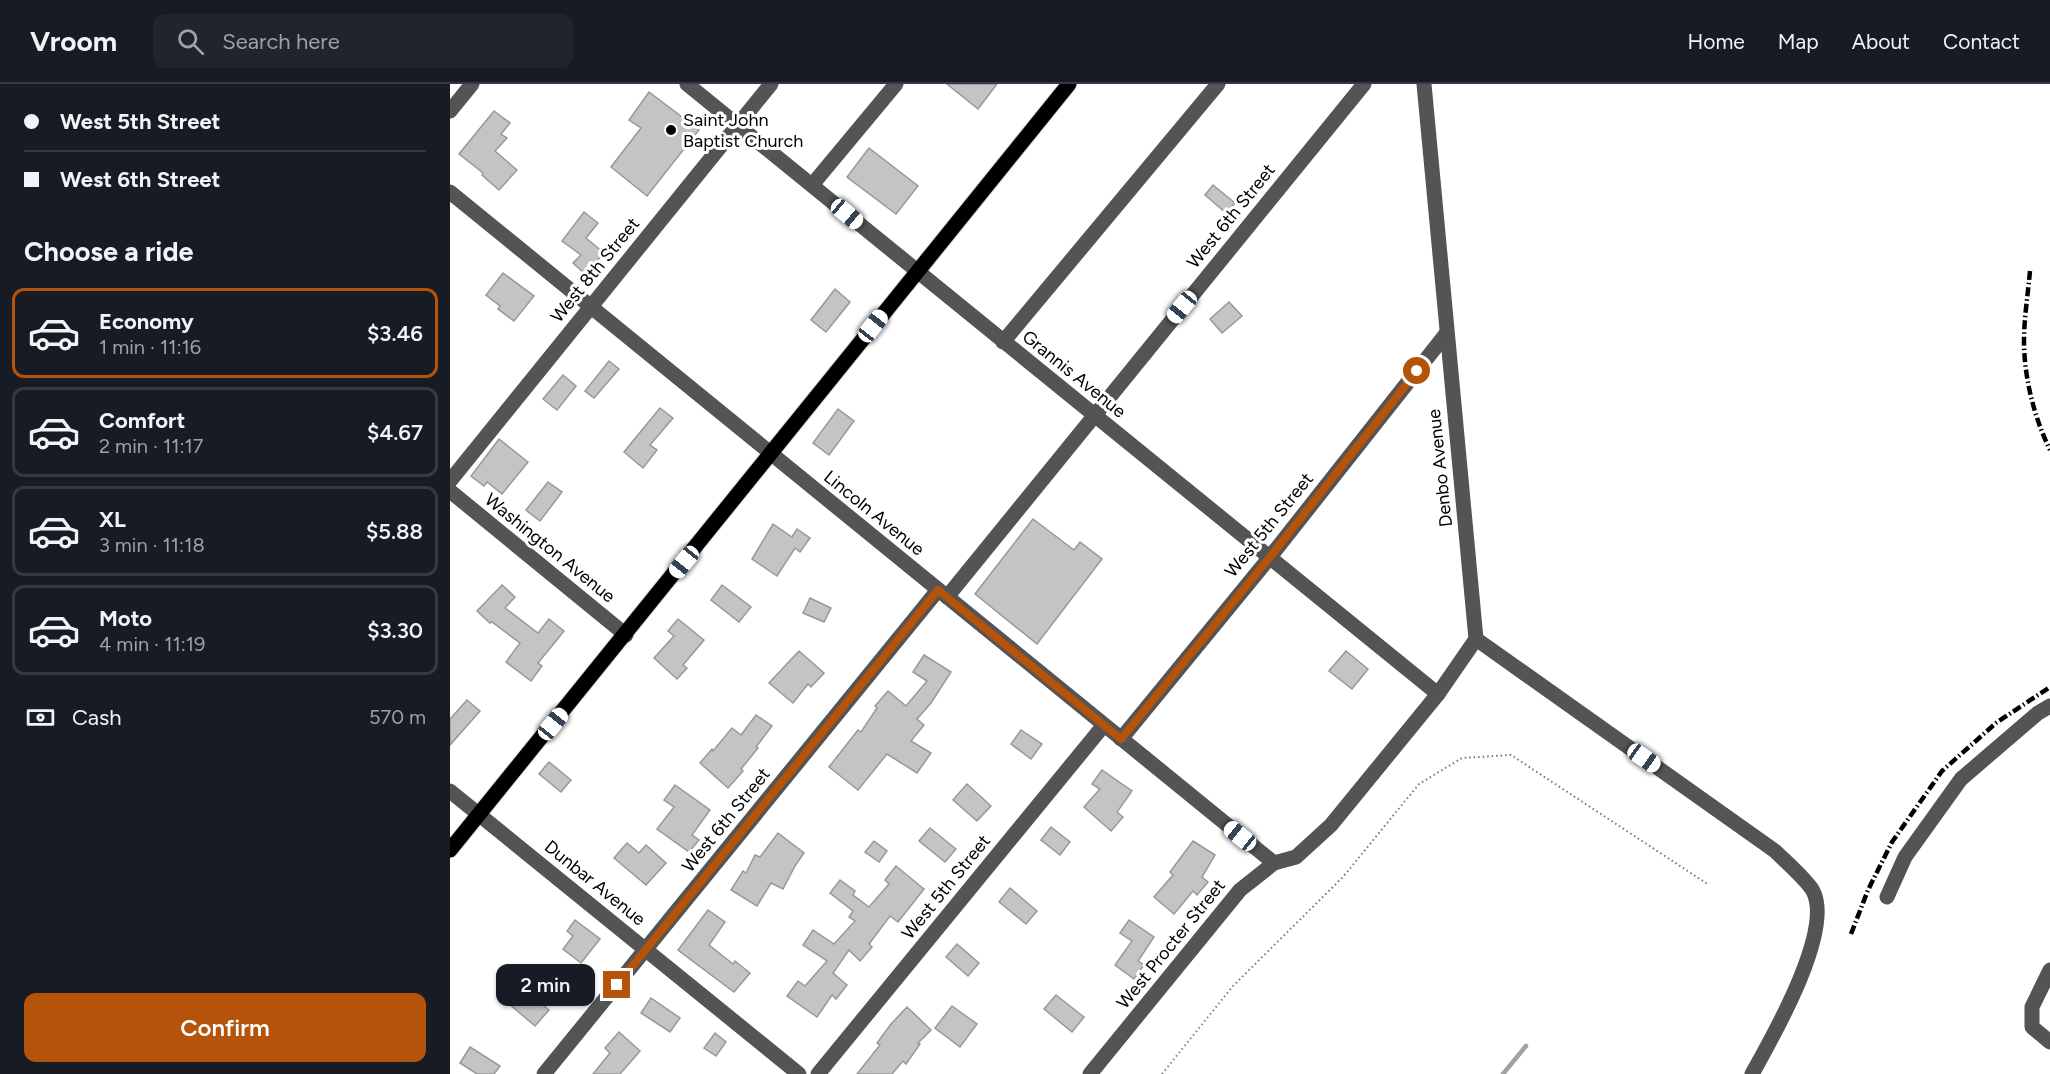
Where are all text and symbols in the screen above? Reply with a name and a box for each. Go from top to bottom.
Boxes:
search box [153,14,573,68]
text: Vroom [30,24,117,58]
icon: search [174,25,207,58]
text: Search here [222,28,340,55]
text: Home [1688,29,1745,54]
text: Map [1778,29,1819,54]
text: About [1852,29,1910,54]
text: Contact [1943,29,2020,54]
text: West 5th Street [60,108,220,135]
place label: Saint John Baptist Church [683,109,803,152]
marker: Saint John Baptist Church [664,123,678,137]
street label: West 6th Street [1182,159,1280,273]
text: West 6th Street [60,166,220,193]
car [827,196,867,232]
street label: West 8th Street [546,213,644,327]
text: Choose a ride [24,235,193,268]
car [1164,287,1200,327]
icon: car [27,306,81,360]
car [855,306,891,346]
text: Economy [99,308,194,335]
text: $3.46 [367,320,423,347]
street label: Grannis Avenue [1018,326,1130,423]
text: 1 min · 11:16 [99,335,201,359]
route start [1403,357,1430,384]
icon: car [27,405,81,459]
text: Comfort [99,407,185,434]
street label: Denbo Avenue [1423,408,1457,528]
text: $4.67 [367,419,423,446]
text: 2 min · 11:17 [99,434,203,458]
street label: Lincoln Avenue [819,466,929,560]
street label: West 5th Street [1220,468,1318,582]
street label: Washington Avenue [480,489,620,607]
icon: car [27,504,81,558]
text: XL [99,506,126,533]
text: $5.88 [366,518,423,545]
text: 3 min · 11:18 [99,533,205,557]
car [666,542,702,582]
icon: car [27,603,81,657]
text: Moto [99,605,152,632]
text: $3.30 [367,617,423,644]
text: 4 min · 11:19 [99,632,205,656]
icon: cash [24,701,57,734]
text: Cash [72,704,122,731]
car [535,704,571,744]
text: 570 m [369,705,426,729]
car [1624,740,1664,776]
street label: West 6th Street [677,763,775,877]
car [1220,818,1260,854]
street label: West 5th Street [897,830,995,944]
street label: Dunbar Avenue [540,836,650,931]
street label: West Procter Street [1112,875,1230,1013]
callout: 2 min [497,964,596,1006]
route end [603,971,630,998]
text: 2 min [521,973,570,997]
button: Confirm [24,993,426,1062]

